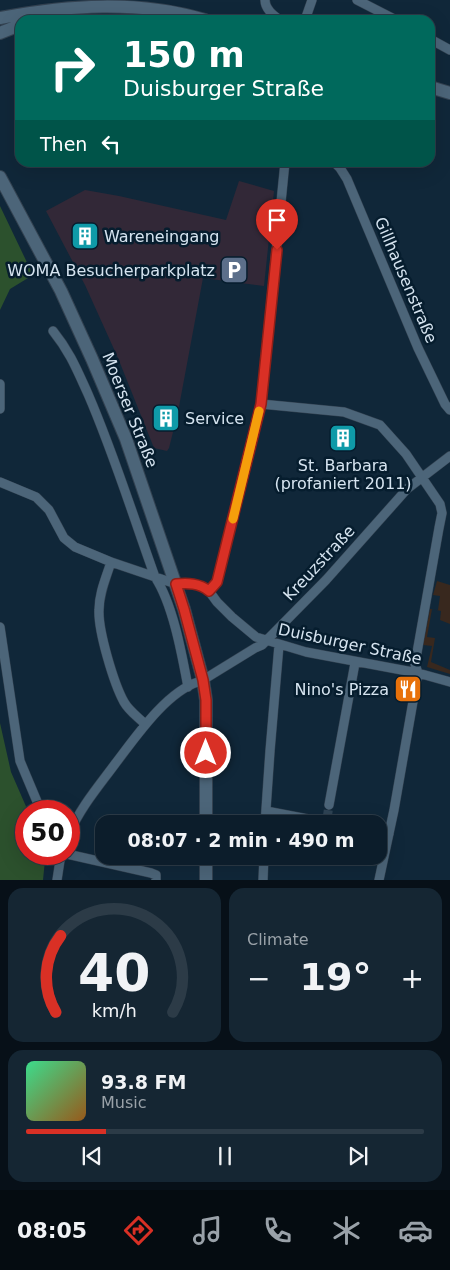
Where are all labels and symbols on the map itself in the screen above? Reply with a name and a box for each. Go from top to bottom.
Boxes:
pin [256,199,298,250]
street label: Gillhausenstraße [371,214,441,346]
building icon: Wareneingang [70,221,100,251]
place label: Wareneingang [104,227,220,246]
parking icon: WOMA Besucherparkplatz [219,255,249,285]
place label: WOMA Besucherparkplatz [7,261,215,280]
street label: Moerser Straße [98,350,162,470]
building icon: Service [151,403,181,433]
place label: Service [185,409,244,428]
building icon: St. Barbara (profaniert 2011) [328,423,358,453]
place label: St. Barbara (profaniert 2011) [274,456,412,493]
street label: Kreuzstraße [279,521,359,605]
street label: Duisburger Straße [277,620,423,668]
restaurant icon: Nino's Pizza [393,674,423,704]
place label: Nino's Pizza [294,680,389,699]
position arrow [179,726,231,778]
speed limit sign: 50 [15,800,80,865]

